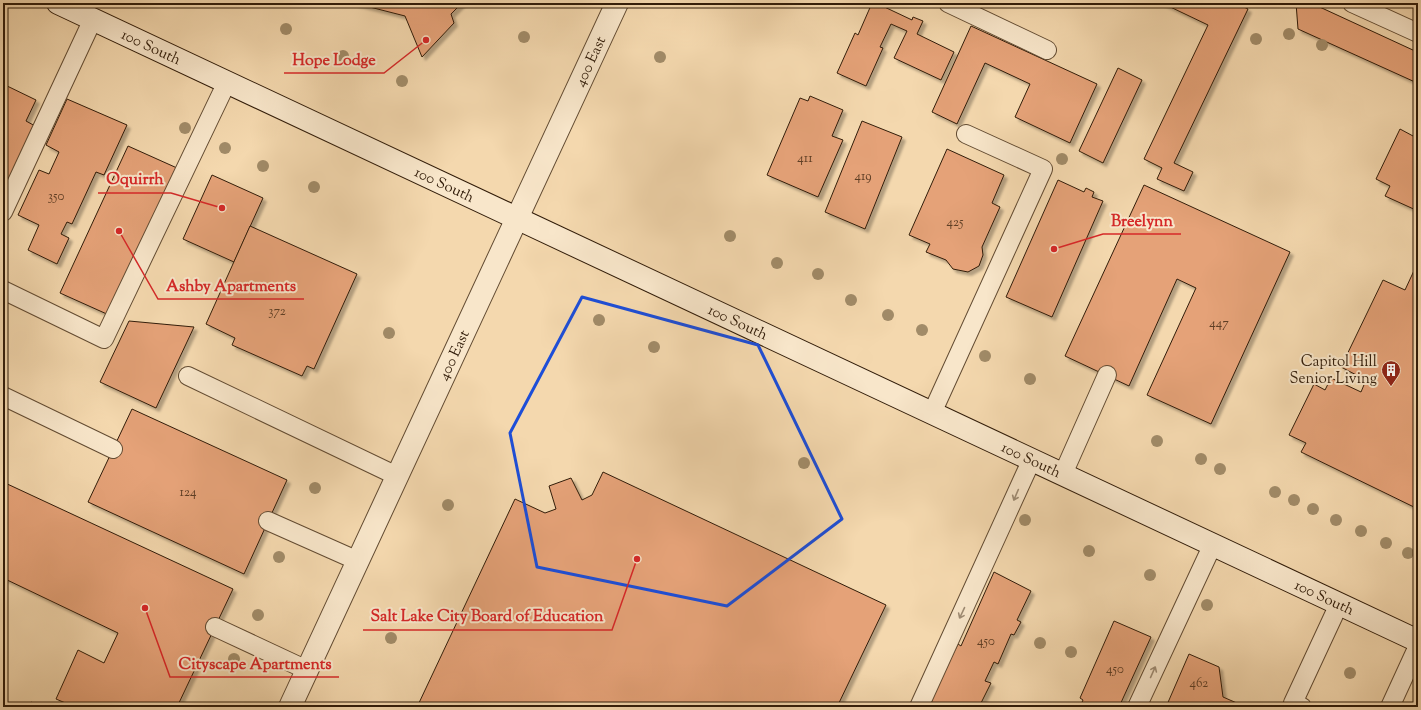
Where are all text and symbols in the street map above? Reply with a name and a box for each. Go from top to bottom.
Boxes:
street label: 100 South [117,25,184,71]
street label: 400 East [570,33,612,91]
callout: Hope Lodge [284,45,384,73]
text: Hope Lodge [292,50,376,73]
house number: 411 [797,150,813,168]
street label: 100 South [411,163,477,209]
callout: Oquirrh [98,165,171,193]
house number: 419 [854,168,872,186]
text: Oquirrh [106,169,164,192]
house number: 350 [48,188,64,206]
callout: Breelynn [1103,206,1181,234]
text: Breelynn [1111,211,1174,234]
house number: 425 [946,214,964,232]
callout: Ashby Apartments [158,271,304,299]
text: Ashby Apartments [166,276,296,299]
street label: 100 South [704,300,771,346]
house number: 372 [268,303,286,321]
house number: 447 [1209,315,1229,333]
street label: 400 East [434,327,476,384]
place label: Capitol Hill Senior Living [1290,352,1377,390]
building icon: Capitol Hill Senior Living [1380,359,1402,387]
street label: 100 South [997,438,1064,484]
house number: 124 [179,484,197,502]
one-way arrow [1012,489,1019,501]
street label: 100 South [1291,575,1357,622]
callout: Salt Lake City Board of Education [363,602,612,630]
text: Salt Lake City Board of Education [371,606,604,629]
one-way arrow [958,607,965,619]
house number: 450 [977,633,995,651]
callout: Cityscape Apartments [170,649,339,677]
text: Cityscape Apartments [179,654,331,677]
house number: 450 [1106,661,1124,679]
one-way arrow [1150,666,1157,678]
house number: 462 [1190,675,1208,693]

